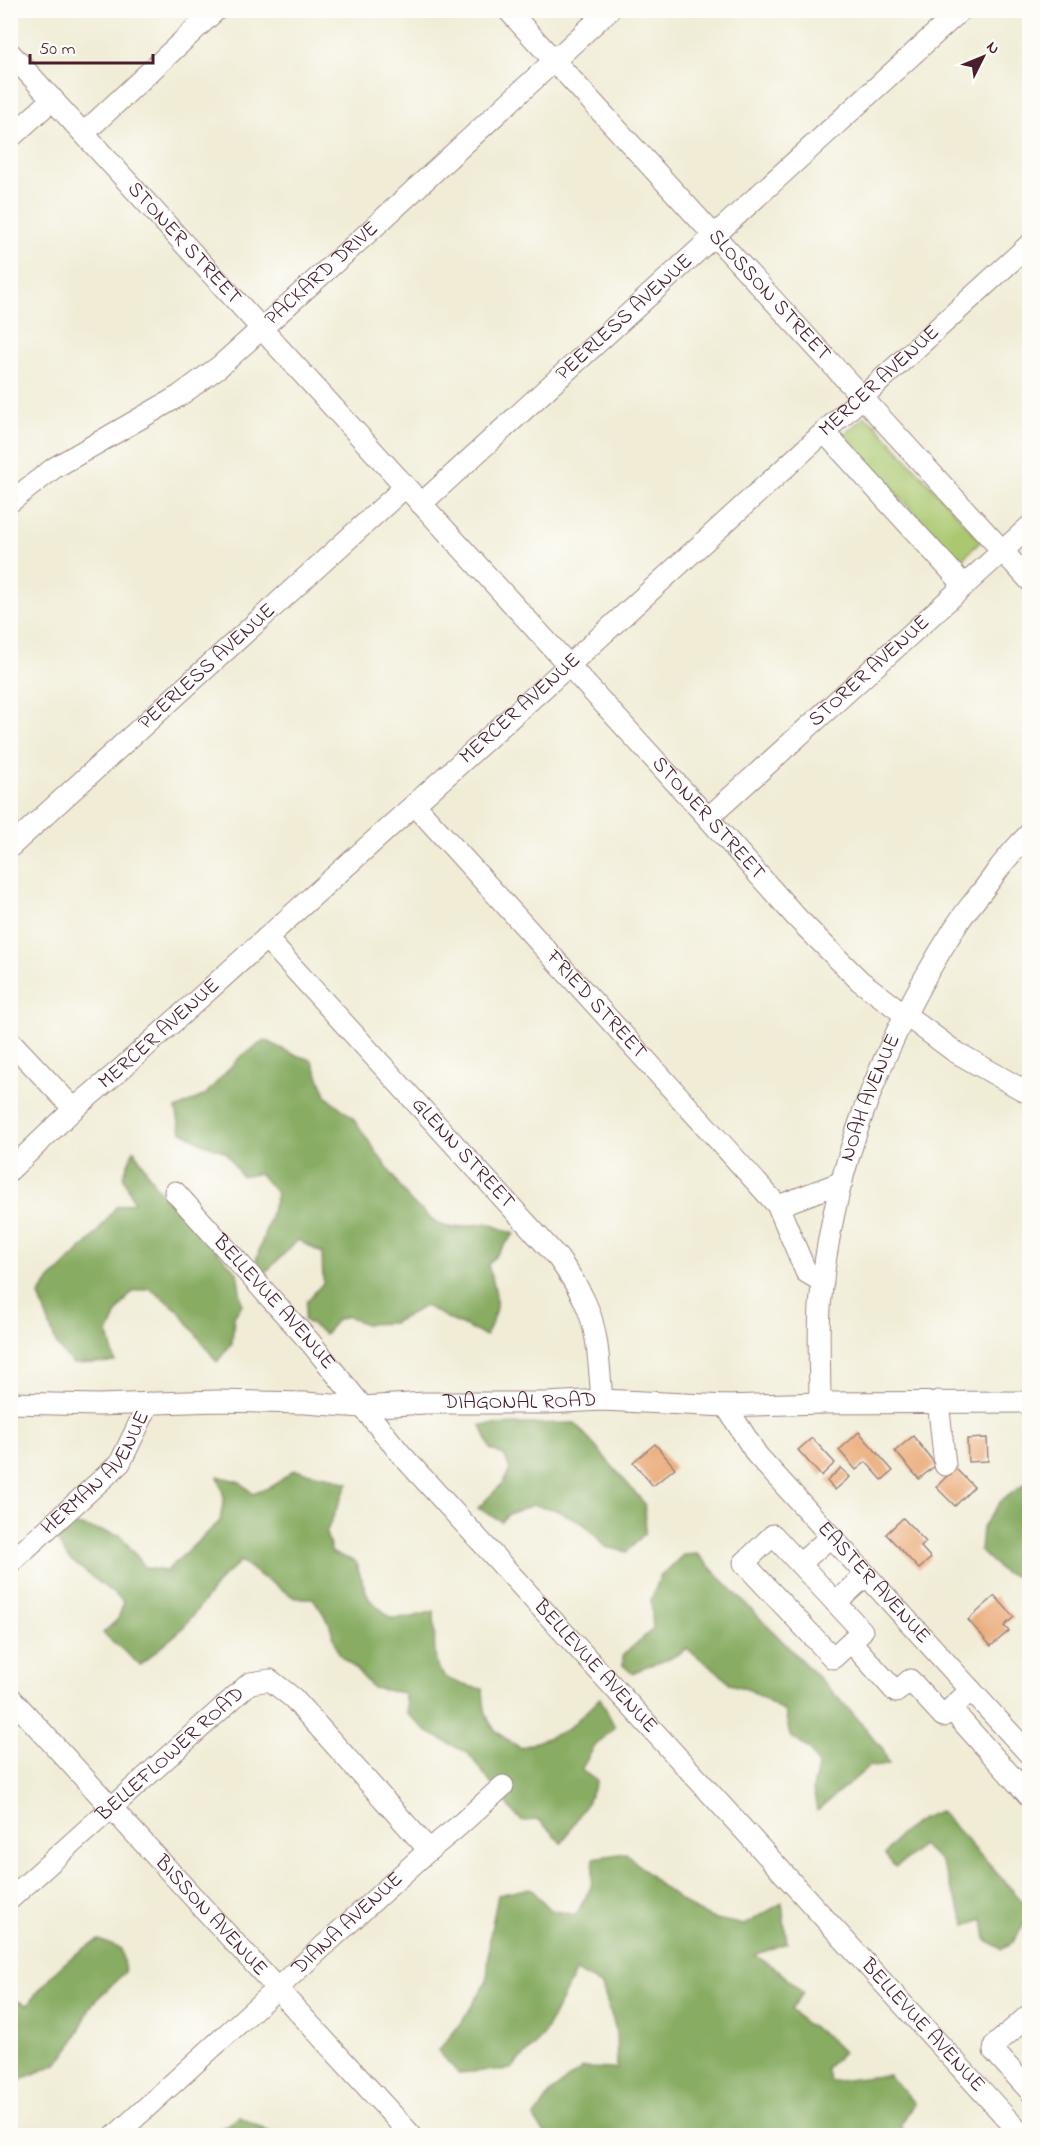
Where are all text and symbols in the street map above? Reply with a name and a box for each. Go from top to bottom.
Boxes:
scale bar [30,27,153,65]
north arrow [953,27,1013,87]
text: N [980,36,1005,60]
text: 50 m [39,37,76,63]
street label: STONER STREET [120,175,248,312]
street label: PACKARD DRIVE [258,215,386,333]
street label: SLOSSON STREET [701,223,838,368]
street label: PEERLESS AVENUE [549,247,700,388]
street label: MERCER AVENUE [813,318,947,444]
street label: PEERLESS AVENUE [132,597,283,738]
street label: STORER AVENUE [802,608,937,735]
street label: MERCER AVENUE [453,646,588,772]
street label: STONER STREET [644,750,772,887]
street label: FRIED STREET [538,943,654,1066]
street label: MERCER AVENUE [92,971,227,1097]
street label: NOAH AVENUE [833,1029,909,1165]
street label: GLENN STREET [404,1091,522,1216]
street label: BELLEVUE AVENUE [205,1227,342,1376]
street label: DIAGONAL ROAD [442,1385,597,1418]
street label: HERMAN AVENUE [35,1406,158,1542]
street label: EASTER AVENUE [810,1515,937,1651]
street label: BELLEVUE AVENUE [525,1592,664,1740]
street label: BELLEFLOWER ROAD [89,1680,251,1830]
street label: BISSON AVENUE [146,1848,274,1983]
street label: DIANA AVENUE [285,1865,410,1983]
street label: BELLEVUE AVENUE [853,1951,992,2099]

